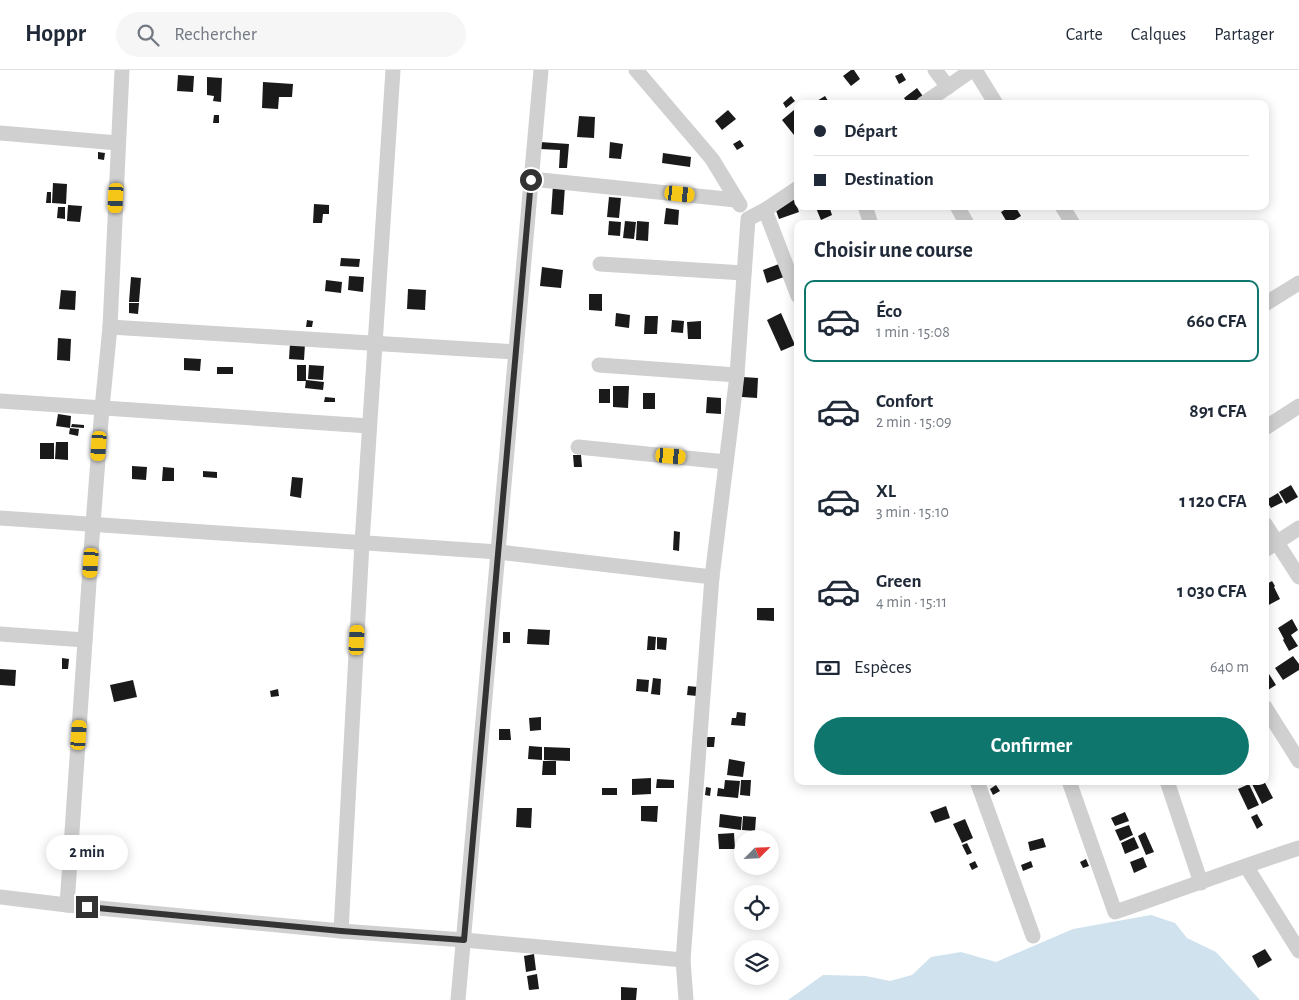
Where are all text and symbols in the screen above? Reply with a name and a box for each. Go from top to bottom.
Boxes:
search box [116,12,466,57]
icon: search [134,21,162,49]
text: Hoppr [25,22,86,46]
text: Rechercher [174,25,257,44]
text: Carte [1066,26,1103,44]
text: Calques [1131,26,1186,44]
text: Partager [1214,26,1274,44]
text: Départ [844,122,897,141]
route start [520,169,542,191]
text: Destination [844,170,934,189]
car [107,183,124,213]
car [664,185,695,203]
text: Choisir une course [814,239,973,261]
icon: car [816,299,861,344]
text: Éco [876,302,902,321]
text: 660 CFA [1186,312,1247,331]
text: 1 min · 15:08 [876,324,950,340]
icon: car [816,389,861,434]
text: Confort [876,392,933,411]
text: 891 CFA [1189,402,1247,421]
text: 2 min · 15:09 [876,414,952,430]
car [90,431,107,461]
car [655,447,686,465]
icon: car [816,479,861,524]
text: XL [876,482,896,501]
text: 1 120 CFA [1179,492,1247,511]
text: 3 min · 15:10 [876,504,949,520]
car [82,548,99,578]
icon: car [816,569,861,614]
text: Green [876,572,922,591]
text: 1 030 CFA [1177,582,1247,601]
text: 4 min · 15:11 [876,594,947,610]
car [348,625,365,655]
icon: cash [814,654,842,682]
text: Espèces [854,658,912,677]
text: 640 m [1210,659,1249,675]
button: Confirmer [814,717,1249,775]
car [70,720,87,750]
north arrow [734,830,779,875]
map controls [734,830,779,985]
callout: 2 min [46,834,128,870]
text: 2 min [69,844,105,860]
button: locate [734,885,779,930]
route end [76,896,98,918]
button: layers [734,940,779,985]

